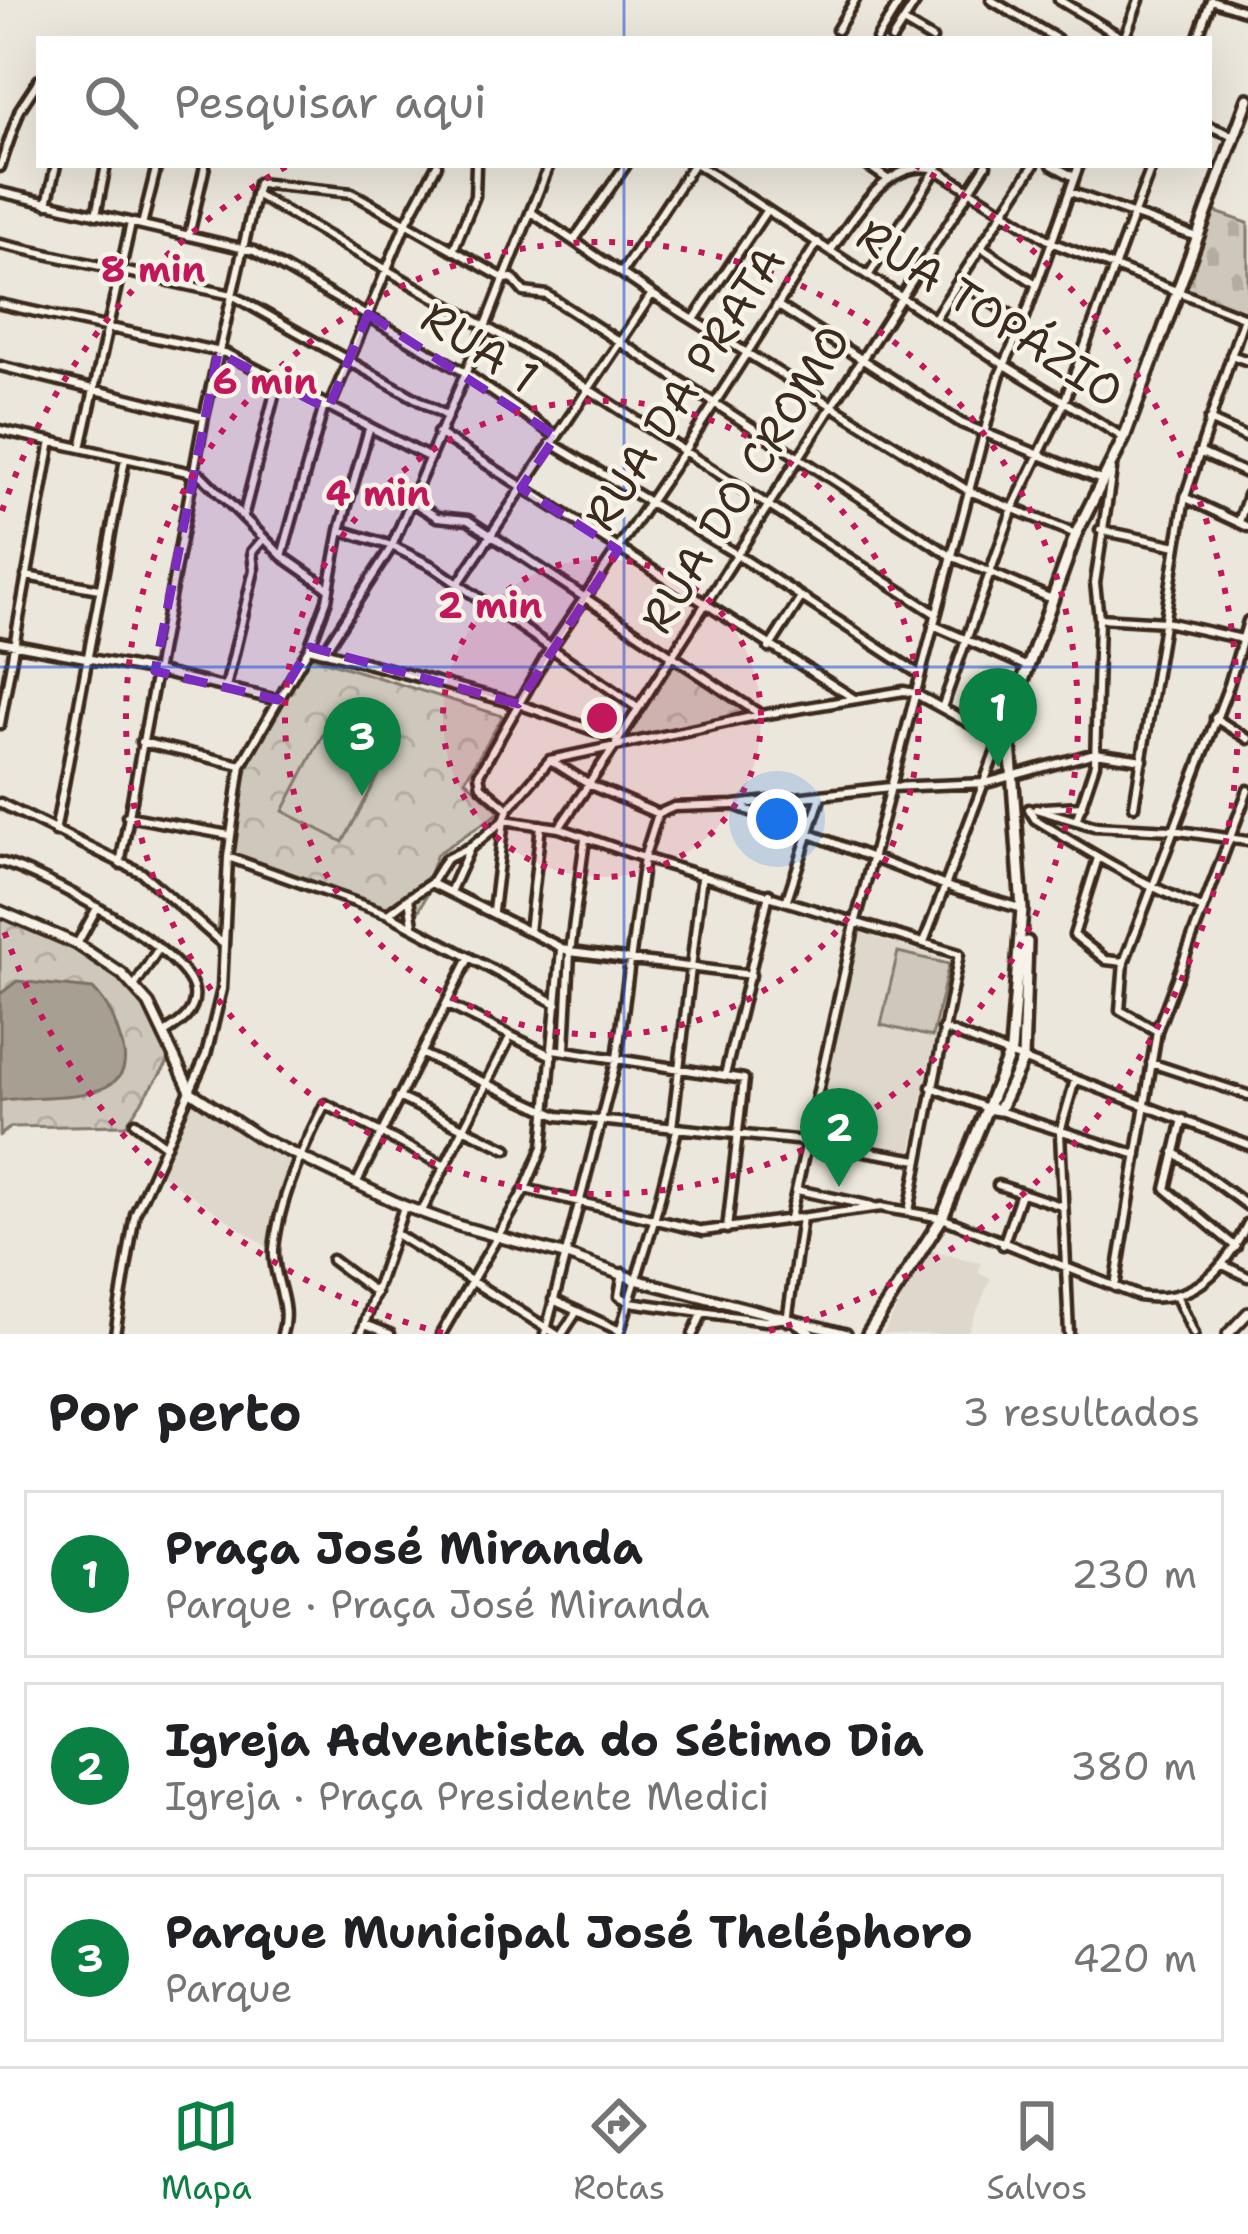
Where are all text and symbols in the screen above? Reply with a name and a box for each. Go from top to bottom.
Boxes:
search box [36,36,1212,168]
icon: search [78,69,144,135]
text: Pesquisar aqui [174,72,487,132]
street label: RUA TOPÁZIO [845,205,1135,421]
street label: RUA DA PRATA [570,234,798,542]
text: 8 min [101,245,206,294]
street label: RUA 1 [410,287,550,407]
street label: RUA DO CROMO [626,314,864,644]
text: 6 min [213,357,318,406]
text: 4 min [326,469,431,518]
text: 2 min [438,581,543,630]
pin: 1 [959,668,1037,767]
pin: 3 [323,697,401,796]
centre of rings [581,697,623,739]
your location [747,789,807,849]
pin: 2 [800,1088,878,1187]
text: Por perto [48,1378,302,1446]
text: 3 resultados [962,1386,1200,1438]
text: Praça José Miranda [165,1518,643,1578]
text: 1 [81,1548,99,1600]
text: 230 m [1071,1548,1197,1600]
text: Parque · Praça José Miranda [165,1578,709,1630]
text: Igreja Adventista do Sétimo Dia [165,1710,924,1770]
text: 2 [76,1740,104,1792]
text: 380 m [1070,1740,1197,1792]
text: Igreja · Praça Presidente Medici [165,1770,769,1822]
text: Parque Municipal José Theléphoro [165,1902,973,1962]
text: 3 [76,1932,104,1984]
text: 420 m [1072,1932,1197,1984]
text: Parque [165,1962,293,2014]
tab: Mapa [161,2093,252,2210]
tab: Rotas [573,2093,665,2210]
tab: Salvos [986,2093,1087,2210]

